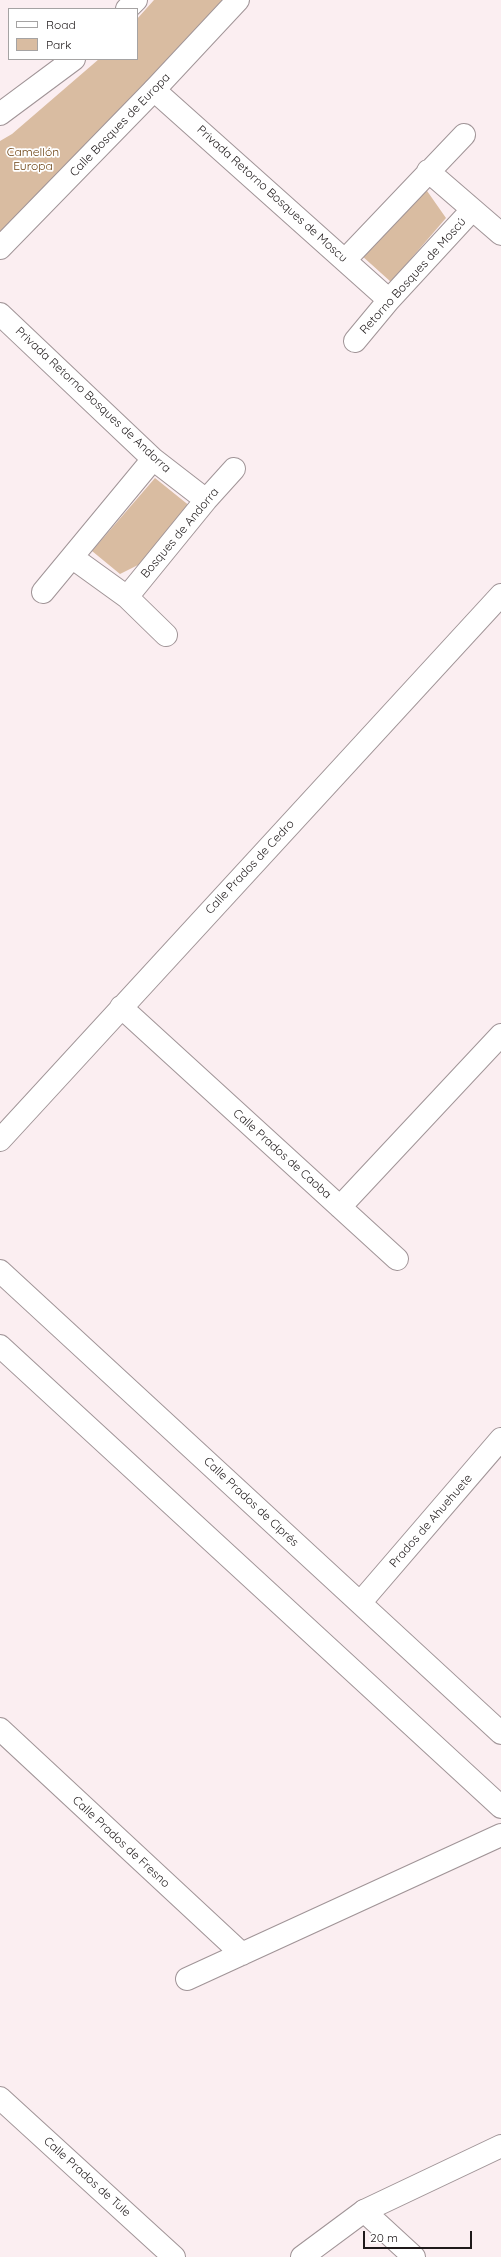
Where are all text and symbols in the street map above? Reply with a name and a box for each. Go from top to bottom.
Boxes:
legend [8,8,138,60]
text: Road [46,17,76,32]
text: Park [46,37,71,52]
street label: Calle Bosques de Europa [67,70,173,180]
street label: Privada Retorno Bosques de Moscu [194,123,350,265]
park label: Camellón Europa [7,145,59,173]
street label: Retorno Bosques de Moscú [357,215,469,337]
street label: Privada Retorno Bosques de Andorra [12,324,174,476]
street label: Bosques de Andorra [138,485,222,581]
street label: Calle Prados de Cedro [203,817,297,917]
street label: Calle Prados de Caoba [230,1106,334,1202]
street label: Calle Prados de Ciprés [201,1454,301,1550]
street label: Prados de Ahuehuete [387,1471,475,1571]
street label: Calle Prados de Fresno [69,1793,173,1891]
street label: Calle Prados de Tule [40,2134,134,2220]
scale bar [365,2223,474,2249]
text: 20 m [370,2230,398,2245]

